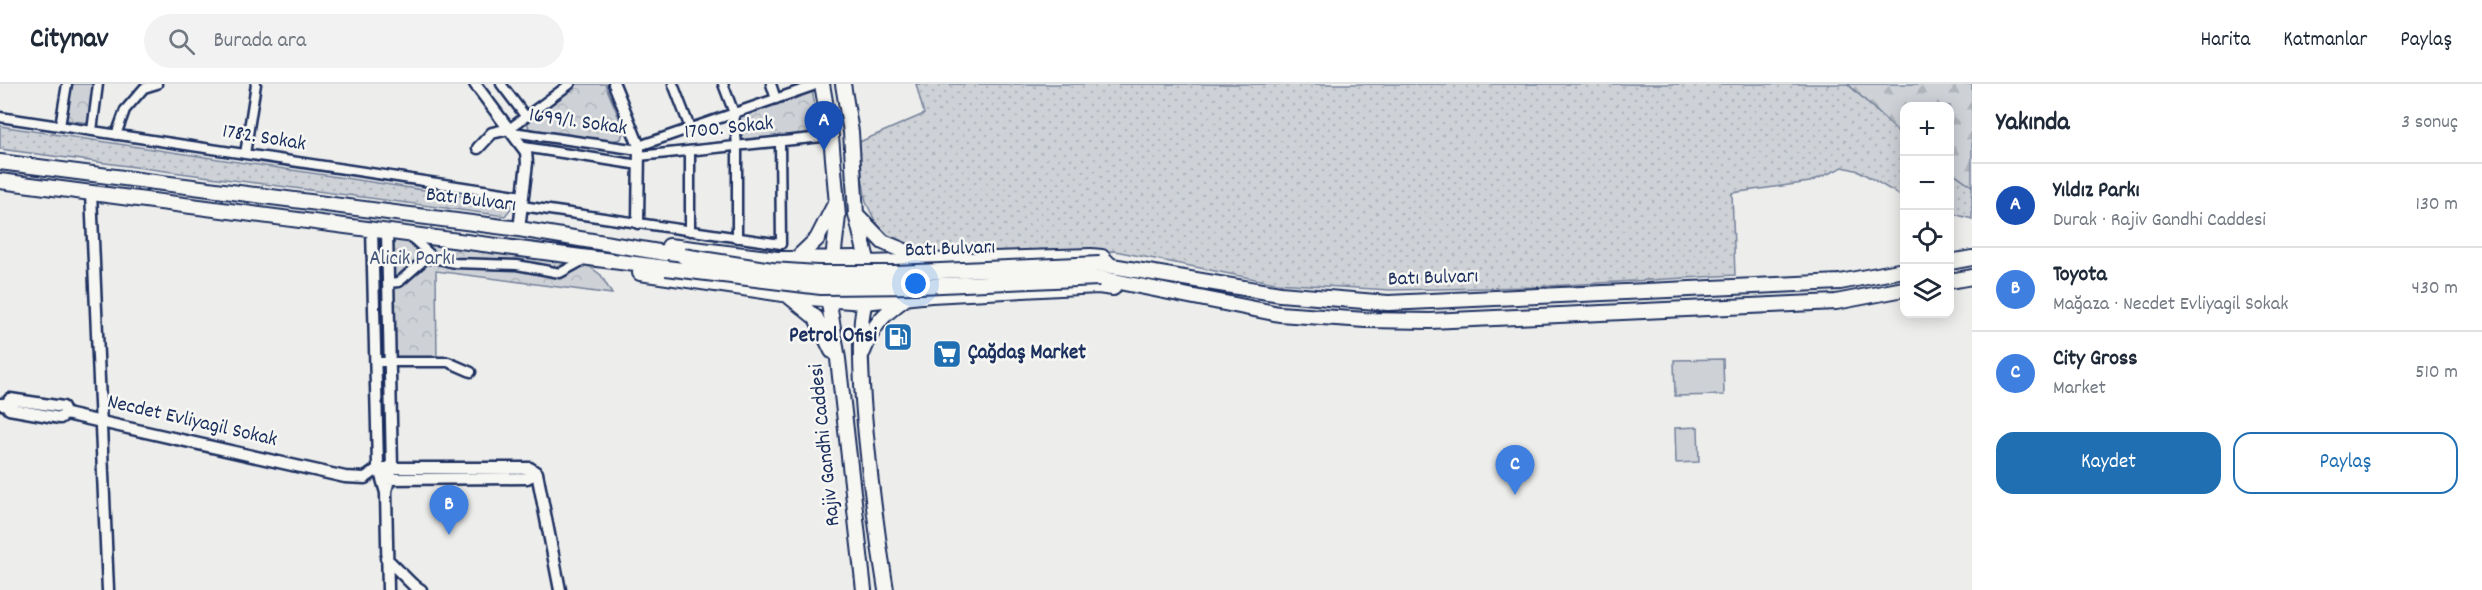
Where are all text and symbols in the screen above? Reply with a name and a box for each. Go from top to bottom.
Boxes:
search box [144,14,564,68]
text: Citynav [30,21,108,61]
icon: search [165,25,198,58]
text: Burada ara [213,26,306,57]
text: Harita [2200,26,2250,56]
text: Katmanlar [2283,26,2367,56]
text: Paylaş [2400,26,2452,56]
street label: 1699/1. Sokak [527,101,629,145]
pin: A [804,101,844,151]
map controls [1900,102,1954,318]
button: + [1900,102,1954,156]
text: Yakında [1996,105,2070,142]
street label: 1700. Sokak [683,109,775,149]
text: 3 sonuç [2401,109,2458,137]
street label: 1782. Sokak [220,118,308,160]
button: − [1900,156,1954,210]
text: Yıldız Parkı [2053,176,2140,207]
street label: Batı Bulvarı [424,181,518,221]
text: A [2010,191,2021,219]
text: 130 m [2416,191,2458,219]
text: Durak · Rajiv Gandhi Caddesi [2053,207,2266,235]
button: locate [1900,210,1954,264]
street label: Batı Bulvarı [904,233,996,267]
park label: Alicik Parkı [369,245,455,275]
text: Toyota [2053,260,2107,291]
street label: Batı Bulvarı [1387,262,1479,296]
button: layers [1900,264,1954,318]
your location [901,269,930,298]
text: B [2011,275,2020,303]
text: 430 m [2412,275,2458,303]
text: Mağaza · Necdet Evliyagil Sokak [2053,291,2288,319]
fuel station icon: Petrol Ofisi [882,321,914,353]
place label: Petrol Ofisi [789,322,877,352]
supermarket icon: Çağdaş Market [931,338,963,370]
place label: Çağdaş Market [968,339,1086,369]
text: City Gross [2053,344,2138,375]
text: C [2011,359,2020,387]
text: 510 m [2415,359,2458,387]
street label: Rajiv Gandhi Caddesi [803,362,849,528]
text: Market [2053,375,2106,403]
street label: Necdet Evliyagil Sokak [104,388,280,456]
button: Kaydet [1996,432,2221,494]
button: Paylaş [2233,432,2458,494]
pin: C [1496,446,1534,495]
pin: B [430,486,468,535]

